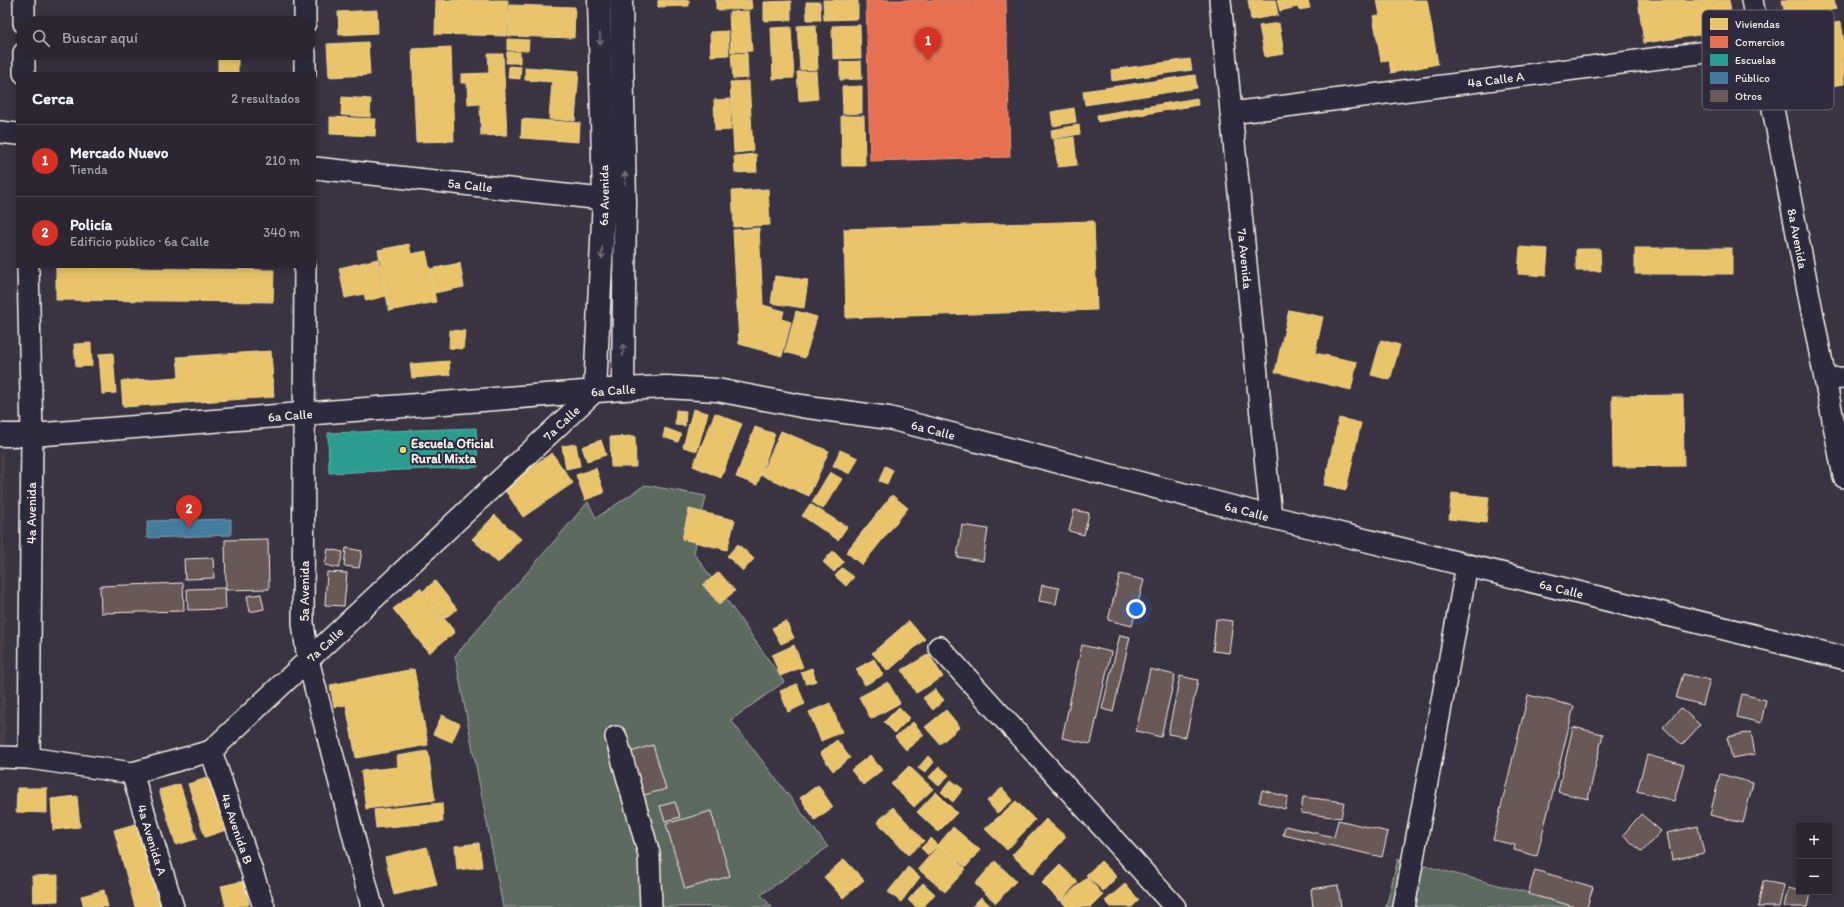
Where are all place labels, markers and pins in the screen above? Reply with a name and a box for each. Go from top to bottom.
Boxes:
pin: 1 [915,27,941,60]
place label: Escuela Oficial Rural Mixta [411,436,494,466]
marker: Escuela Oficial Rural Mixta [398,445,408,455]
pin: 2 [176,495,202,528]

